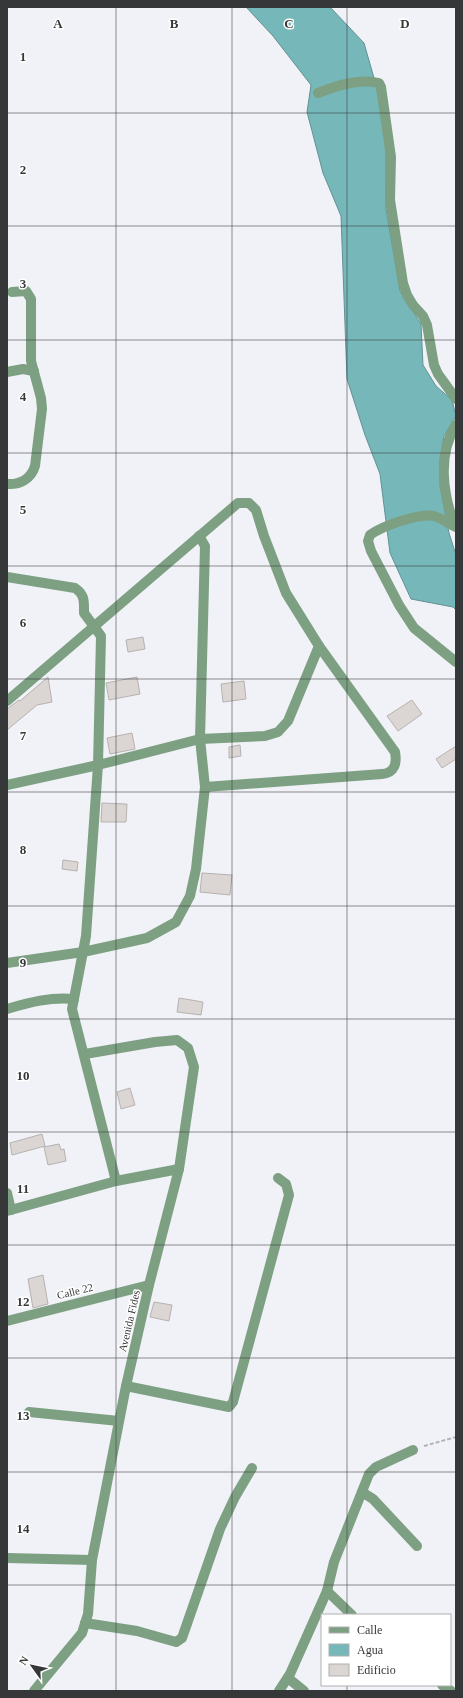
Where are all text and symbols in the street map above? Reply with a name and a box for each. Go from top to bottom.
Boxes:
text: A [53,16,63,31]
text: B [170,16,179,31]
text: C [284,16,294,31]
text: D [400,16,410,31]
text: 1 [20,49,26,64]
text: 2 [20,162,26,177]
text: 3 [20,276,27,291]
text: 4 [20,389,27,404]
text: 5 [20,502,27,517]
text: 6 [20,615,27,630]
text: 7 [20,728,27,743]
text: 8 [20,842,27,857]
text: 9 [20,955,27,970]
text: 10 [17,1068,30,1083]
text: 11 [17,1181,29,1196]
street label: Calle 22 [56,1281,94,1301]
street label: Avenida Fides [116,1289,142,1353]
text: 12 [17,1294,30,1309]
text: 13 [17,1408,30,1423]
text: 14 [17,1521,30,1536]
legend [321,1614,451,1686]
text: Calle [357,1623,382,1637]
text: Agua [357,1643,384,1657]
north arrow [12,1646,52,1686]
text: N [16,1654,31,1667]
text: Edificio [357,1663,396,1677]

